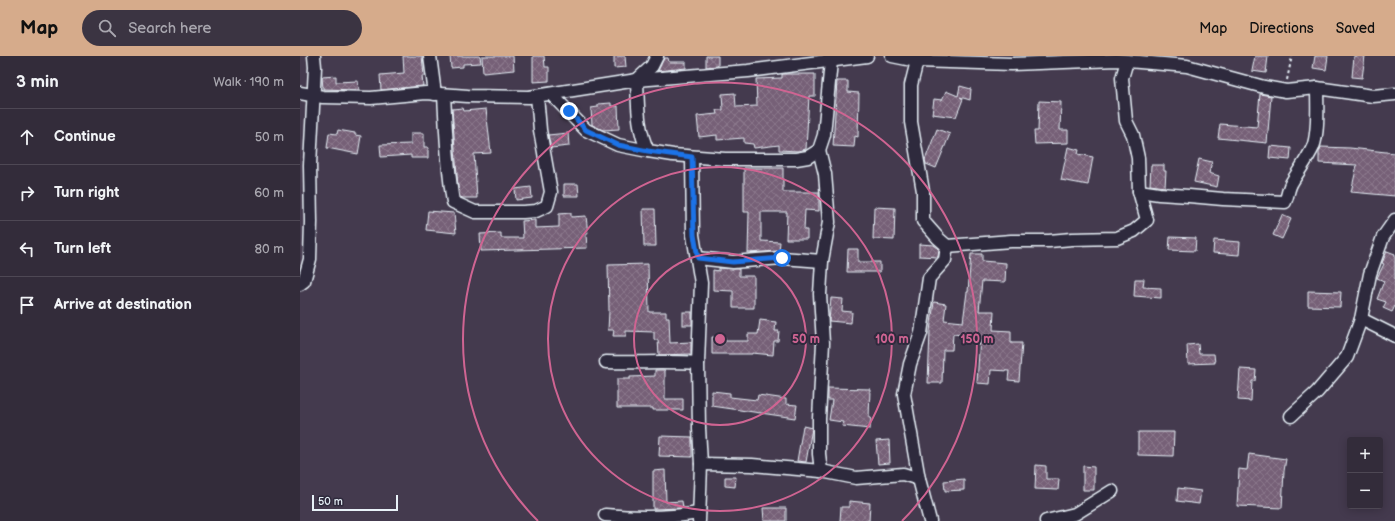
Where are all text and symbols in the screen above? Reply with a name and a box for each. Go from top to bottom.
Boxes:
search box [82,10,362,46]
text: Map [20,17,58,40]
icon: search [96,17,118,39]
text: Search here [128,19,211,38]
text: Map [1199,20,1227,37]
text: Directions [1249,20,1314,37]
text: Saved [1336,20,1375,37]
text: 3 min [16,72,59,92]
text: Walk · 190 m [213,74,284,90]
route end [560,102,578,120]
icon: ahead [16,126,38,148]
text: Continue [54,127,116,146]
text: 50 m [255,129,284,145]
icon: right [16,182,38,204]
text: Turn right [54,183,119,202]
text: 60 m [254,185,284,201]
icon: left [16,238,38,260]
text: Turn left [54,239,111,258]
text: 80 m [255,241,284,257]
route start [773,249,791,267]
icon: arrive [16,294,38,316]
text: Arrive at destination [54,295,192,314]
centre of rings [713,332,727,346]
text: 50 m [792,332,820,347]
text: 100 m [875,332,909,347]
text: 150 m [961,332,993,347]
map controls [1347,437,1383,509]
button: + [1347,437,1383,473]
button: − [1347,473,1383,509]
scale bar [312,493,398,512]
text: 50 m [318,495,343,508]

